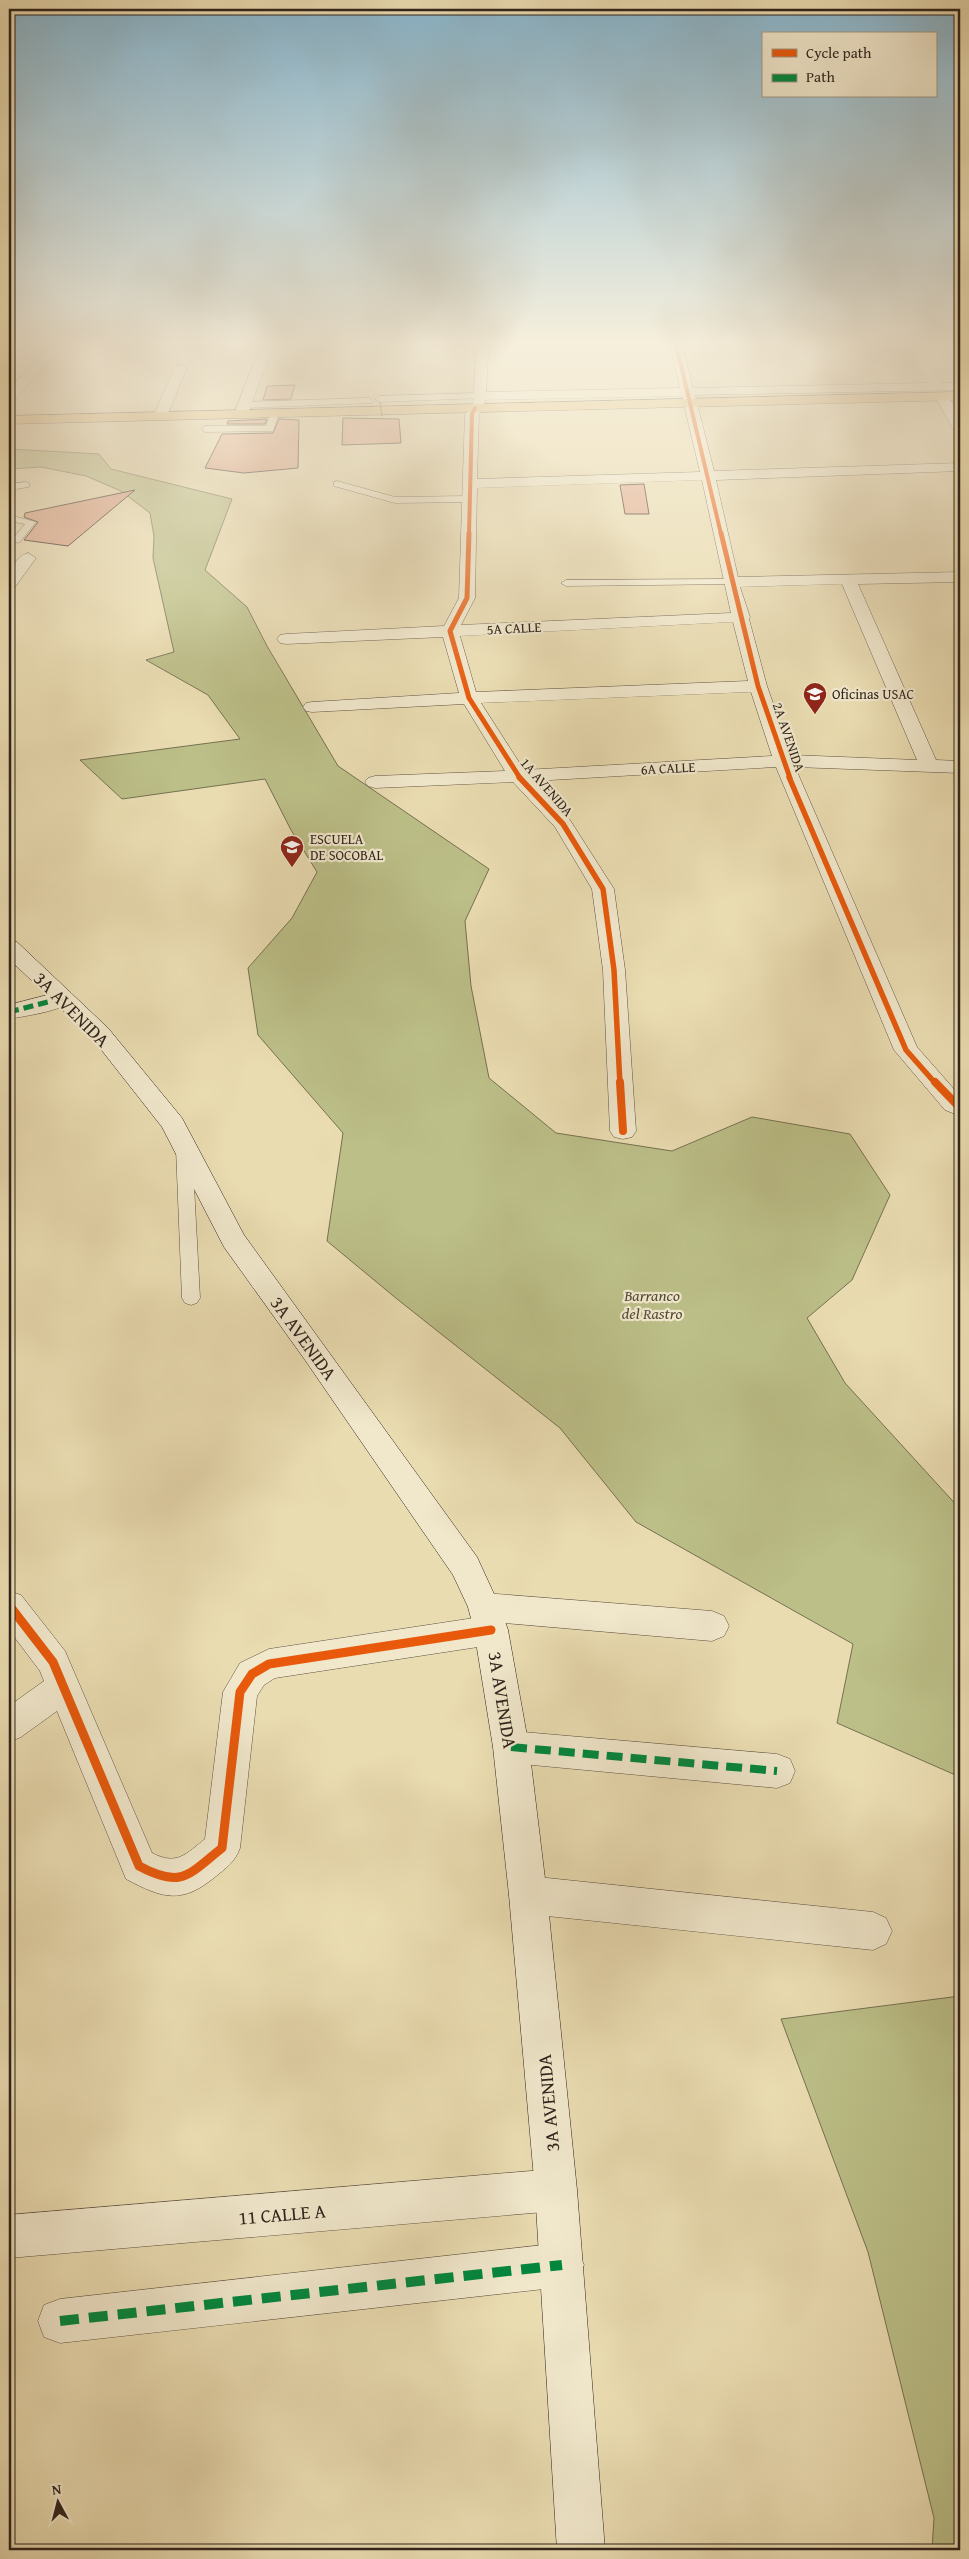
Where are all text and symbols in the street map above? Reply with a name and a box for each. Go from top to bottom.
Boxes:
legend [762,32,936,98]
text: Cycle path [806,42,872,63]
text: Path [806,66,835,87]
street label: 5A CALLE [486,617,542,639]
school or university icon: Oficinas USAC [802,681,828,715]
place label: Oficinas USAC [832,684,915,704]
street label: 2A AVENIDA [768,700,810,775]
street label: 1A AVENIDA [516,753,579,821]
street label: 6A CALLE [640,757,696,779]
place label: ESCUELA DE SOCOBAL [310,829,384,865]
school or university icon: ESCUELA DE SOCOBAL [279,834,305,868]
street label: 3A AVENIDA [28,965,117,1054]
park label: Barranco del Rastro [622,1283,683,1325]
street label: 3A AVENIDA [264,1290,344,1386]
street label: 3A AVENIDA [482,1650,525,1751]
street label: 3A AVENIDA [530,2053,566,2153]
street label: 11 CALLE A [237,2196,327,2232]
north arrow [32,2476,82,2526]
text: N [51,2479,63,2500]

